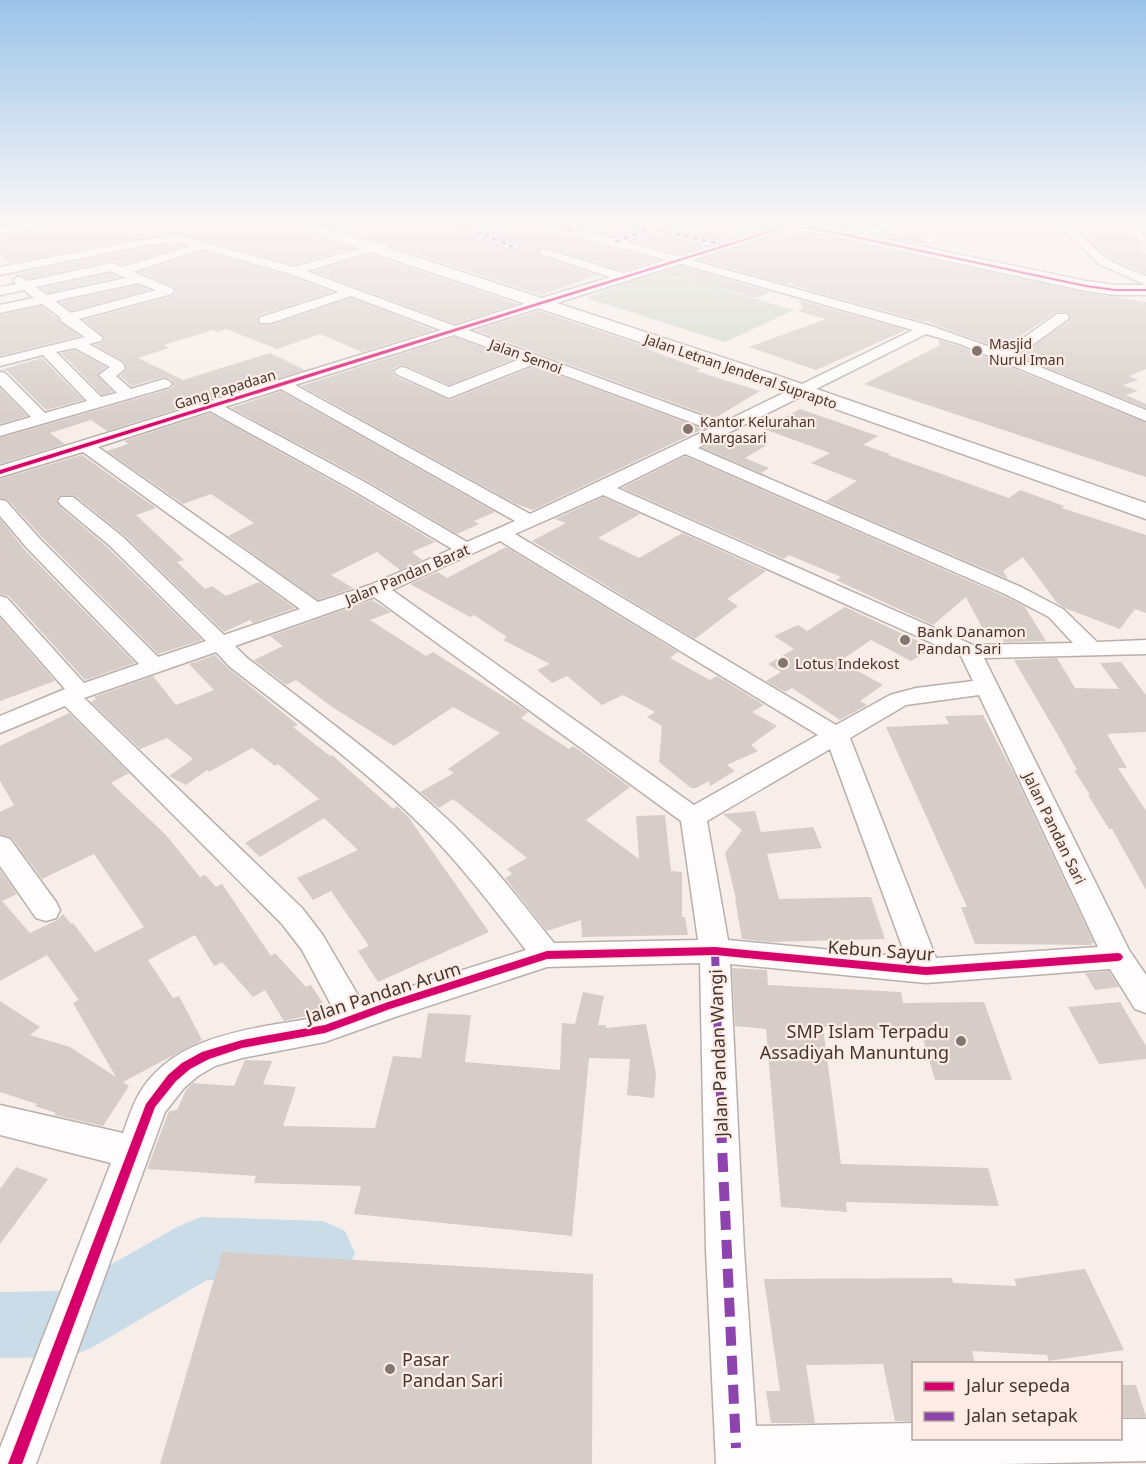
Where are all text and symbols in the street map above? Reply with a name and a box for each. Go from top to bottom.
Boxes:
street label: Jalan Letnan Jenderal Suprapto [640,328,840,413]
street label: Jalan Semoi [485,333,565,378]
place label: Masjid Nurul Iman [989,334,1064,369]
marker: Masjid Nurul Iman [970,344,984,358]
street label: Gang Papadaan [172,365,278,413]
place label: Kantor Kelurahan Margasari [700,412,815,447]
marker: Kantor Kelurahan Margasari [681,422,695,436]
street label: Jalan Pandan Barat [340,539,473,610]
place label: Bank Danamon Pandan Sari [917,621,1026,658]
marker: Bank Danamon Pandan Sari [898,633,912,647]
place label: Lotus Indekost [795,653,900,673]
marker: Lotus Indekost [776,656,790,670]
street label: Jalan Pandan Sari [1018,767,1091,887]
street label: Kebun Sayur [827,934,936,966]
street label: Jalan Pandan Arum [301,956,464,1029]
street label: Jalan Pandan Wangi [703,969,733,1139]
place label: SMP Islam Terpadu Assadiyah Manuntung [760,1019,949,1064]
marker: SMP Islam Terpadu Assadiyah Manuntung [954,1034,968,1048]
place label: Pasar Pandan Sari [402,1347,503,1392]
marker: Pasar Pandan Sari [383,1362,397,1376]
legend [912,1362,1122,1440]
text: Jalur sepeda [964,1373,1070,1397]
text: Jalan setapak [964,1403,1078,1427]

